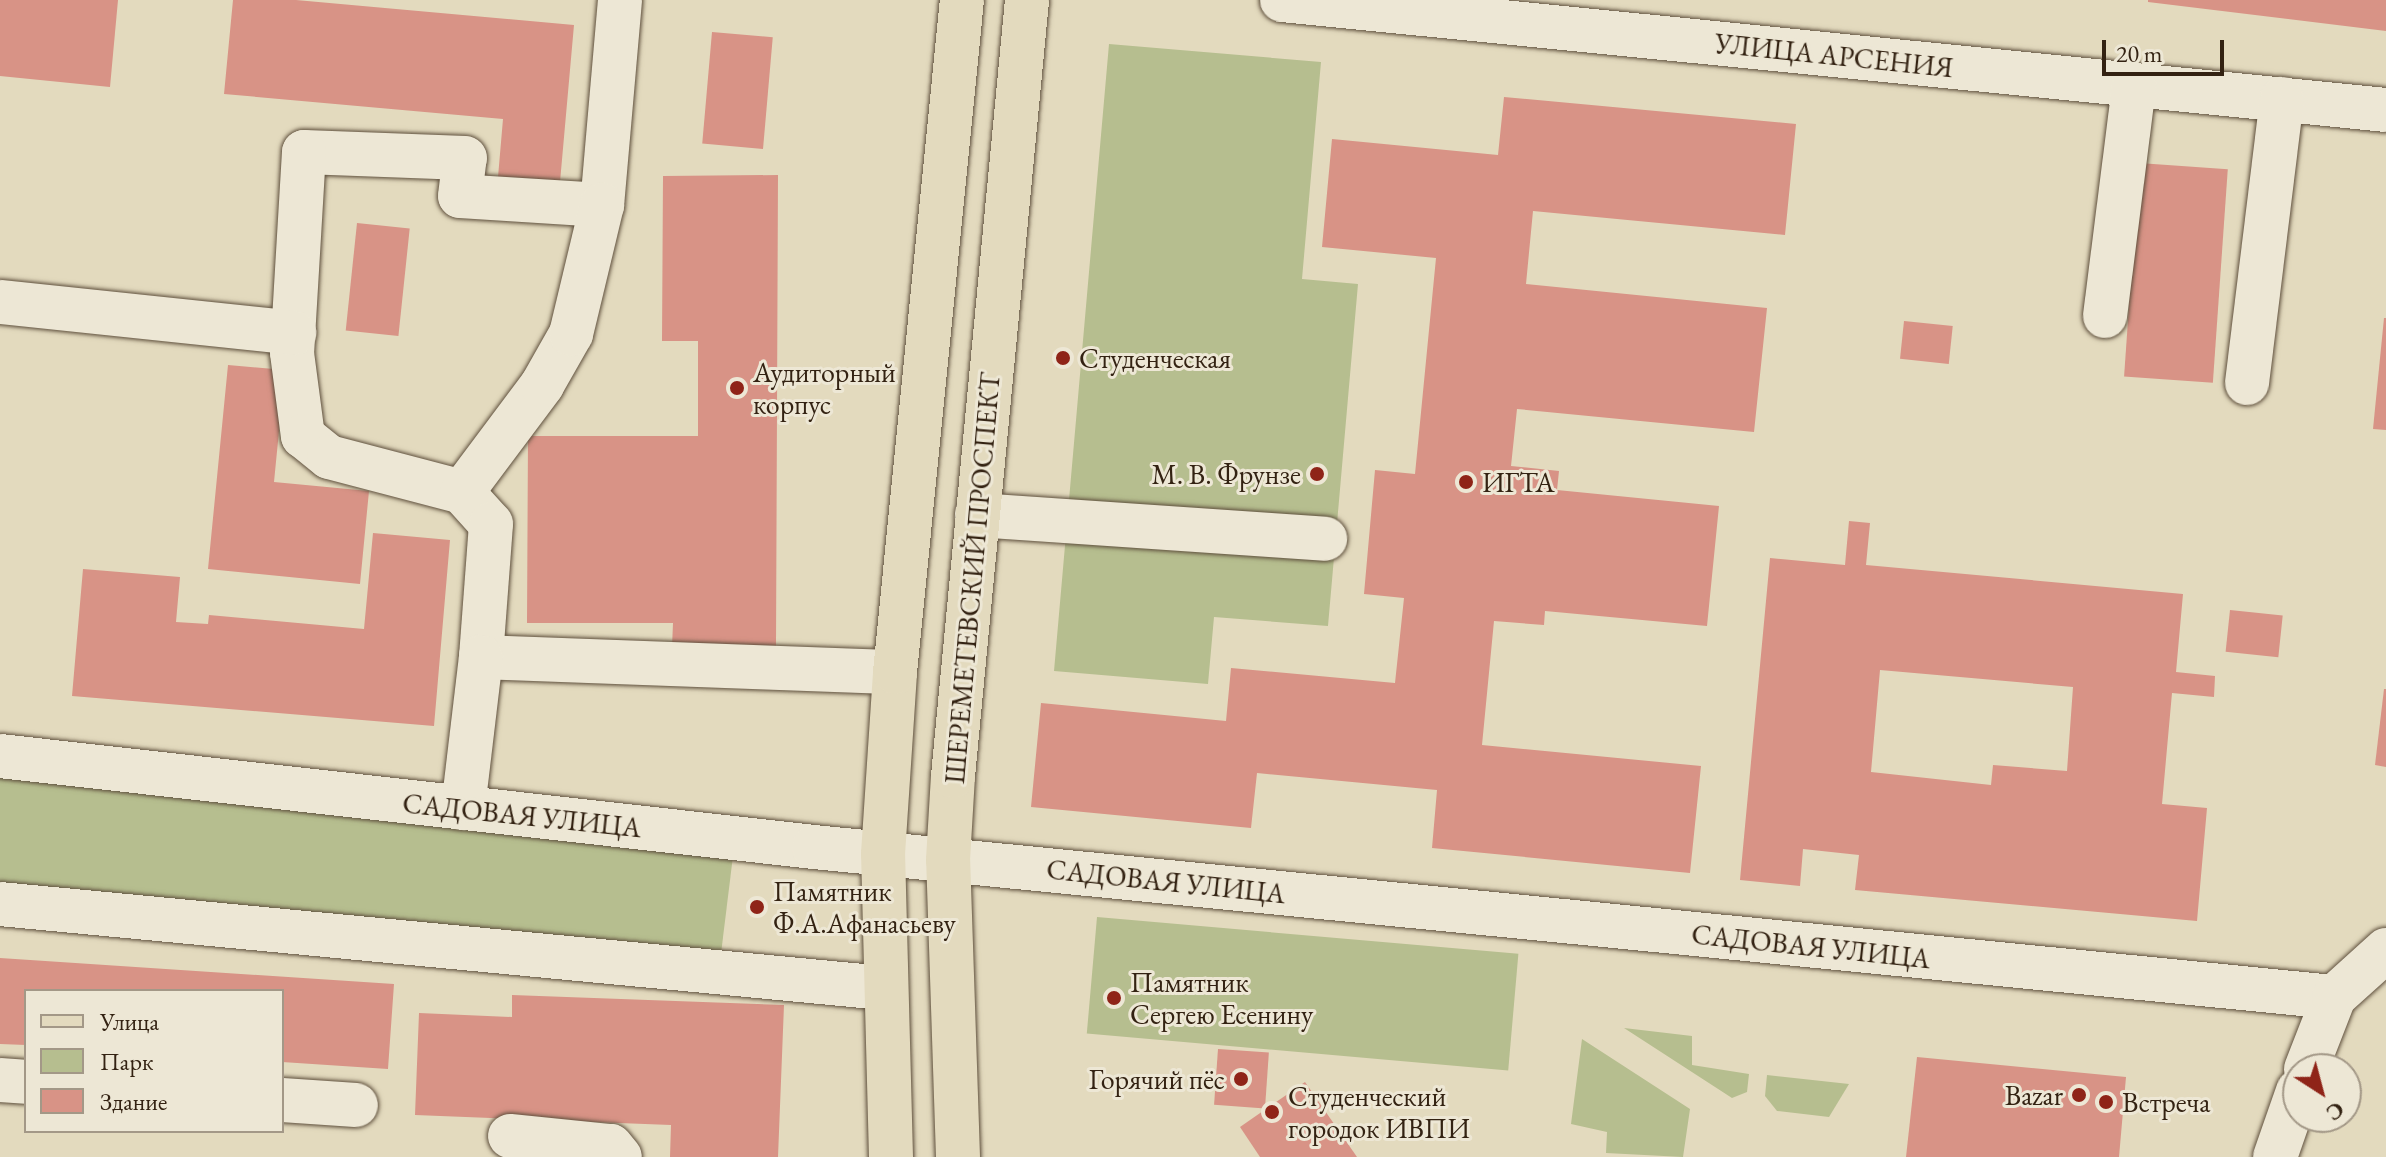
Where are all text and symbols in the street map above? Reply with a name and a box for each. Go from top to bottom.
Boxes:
scale bar [2106,24,2228,74]
street label: УЛИЦА АРСЕНИЯ [1713,26,1955,84]
text: 20 m [2116,38,2163,69]
place label: Студенческая [1079,341,1231,375]
marker: Студенческая [1054,349,1072,367]
place label: Аудиторный корпус [753,355,896,421]
street label: ШЕРЕМЕТЕВСКИЙ ПРОСПЕКТ [937,371,1007,785]
marker: Аудиторный корпус [728,379,746,397]
place label: М. В. Фрунзе [1152,457,1301,491]
marker: М. В. Фрунзе [1308,465,1326,483]
place label: ИГТА [1482,465,1555,499]
marker: ИГТА [1457,473,1475,491]
street label: САДОВАЯ УЛИЦА [401,786,643,844]
street label: САДОВАЯ УЛИЦА [1045,852,1287,910]
place label: Памятник Ф.А.Афанасьеву [773,874,956,940]
marker: Памятник Ф.А.Афанасьеву [748,898,766,916]
street label: САДОВАЯ УЛИЦА [1690,917,1932,975]
place label: Памятник Сергею Есенину [1130,965,1313,1031]
legend [24,989,284,1133]
marker: Памятник Сергею Есенину [1105,989,1123,1007]
text: Улица [100,1006,159,1037]
text: Парк [100,1046,153,1077]
north arrow [2282,1053,2362,1133]
place label: Горячий пёс [1089,1062,1225,1096]
marker: Горячий пёс [1232,1070,1250,1088]
place label: Bazar [2005,1078,2063,1112]
place label: Студенческий городок ИВПИ [1288,1079,1470,1145]
place label: Встреча [2122,1085,2210,1119]
text: Здание [100,1086,167,1117]
marker: Bazar [2070,1086,2088,1104]
marker: Встреча [2097,1093,2115,1111]
text: С [2320,1095,2350,1128]
marker: Студенческий городок ИВПИ [1263,1103,1281,1121]

